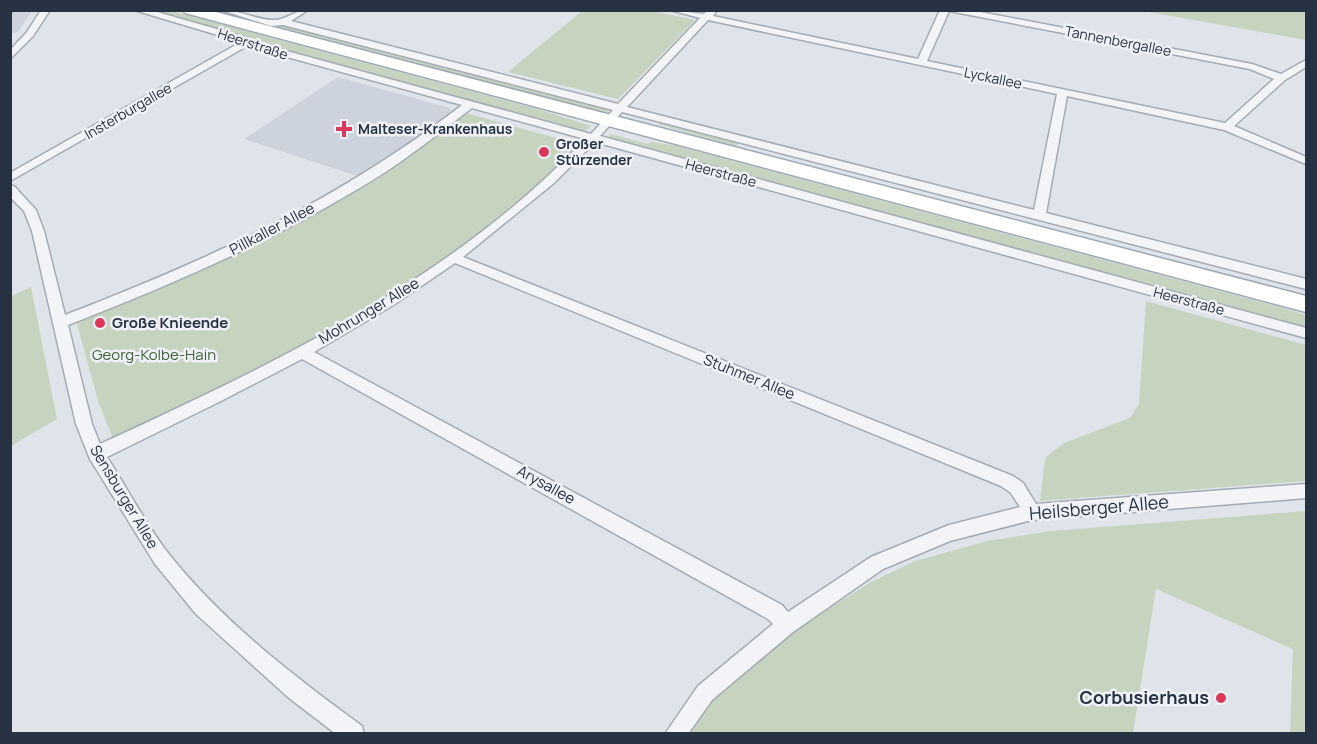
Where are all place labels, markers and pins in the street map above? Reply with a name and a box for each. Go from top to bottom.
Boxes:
place label: Malteser-Krankenhaus [358,119,513,138]
marker: Malteser-Krankenhaus [335,120,353,138]
place label: Großer Stürzender [556,134,632,169]
marker: Großer Stürzender [537,145,551,159]
place label: Große Knieende [112,312,228,333]
marker: Große Knieende [93,316,107,330]
place label: Corbusierhaus [1080,685,1209,709]
marker: Corbusierhaus [1214,691,1228,705]

